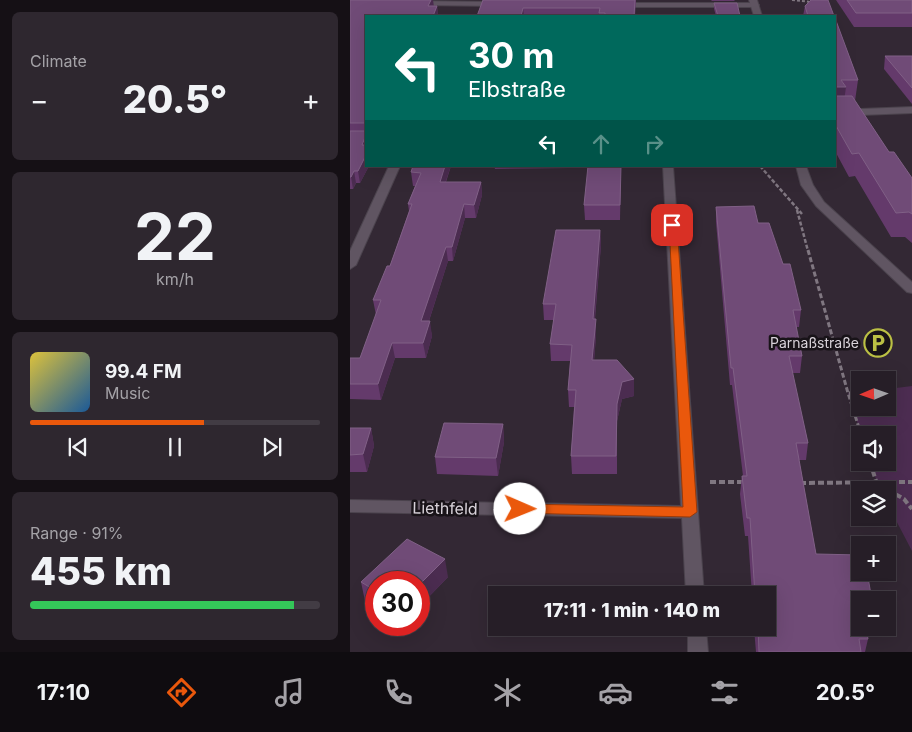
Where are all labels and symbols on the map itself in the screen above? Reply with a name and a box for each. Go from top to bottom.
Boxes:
pin [651,204,693,246]
parking icon: Parnaßstraße [863,328,893,358]
place label: Parnaßstraße [770,334,859,351]
north arrow [851,371,896,416]
position arrow [493,482,545,534]
street label: Liethfeld [412,497,478,519]
speed limit sign: 30 [365,571,430,636]

